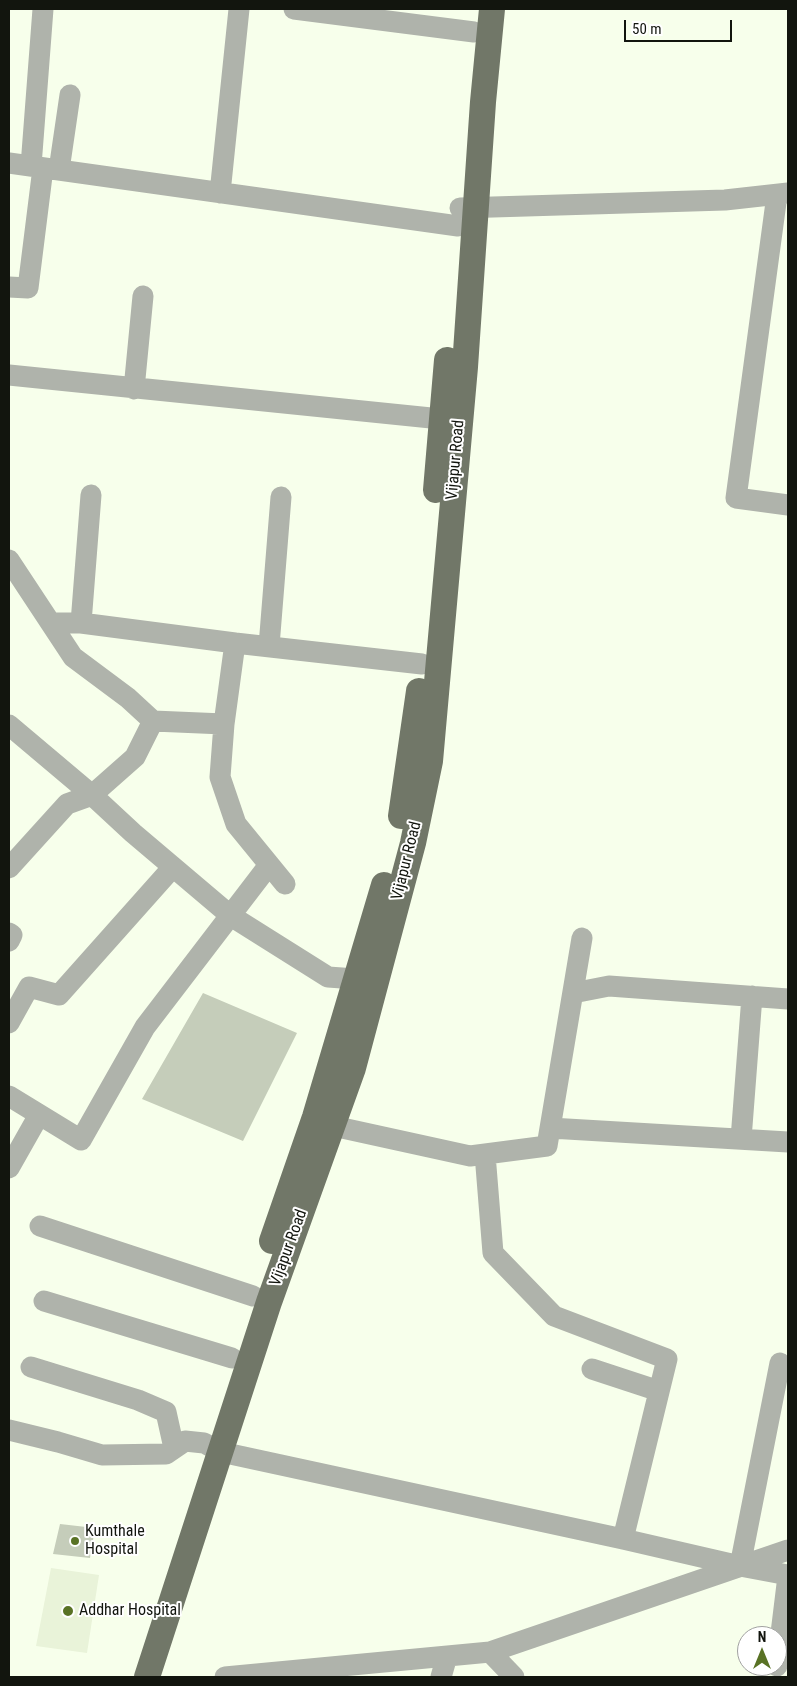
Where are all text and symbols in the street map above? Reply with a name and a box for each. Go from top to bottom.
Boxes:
scale bar [627,10,734,42]
text: 50 m [632,20,662,38]
street label: Vijapur Road [443,419,469,501]
street label: Vijapur Road [388,820,426,902]
street label: Vijapur Road [266,1207,312,1289]
place label: Kumthale Hospital [85,1522,145,1560]
marker: Kumthale Hospital [69,1535,81,1547]
place label: Addhar Hospital [79,1601,181,1621]
marker: Addhar Hospital [61,1604,75,1618]
north arrow [737,1626,787,1676]
text: N [758,1629,766,1645]

